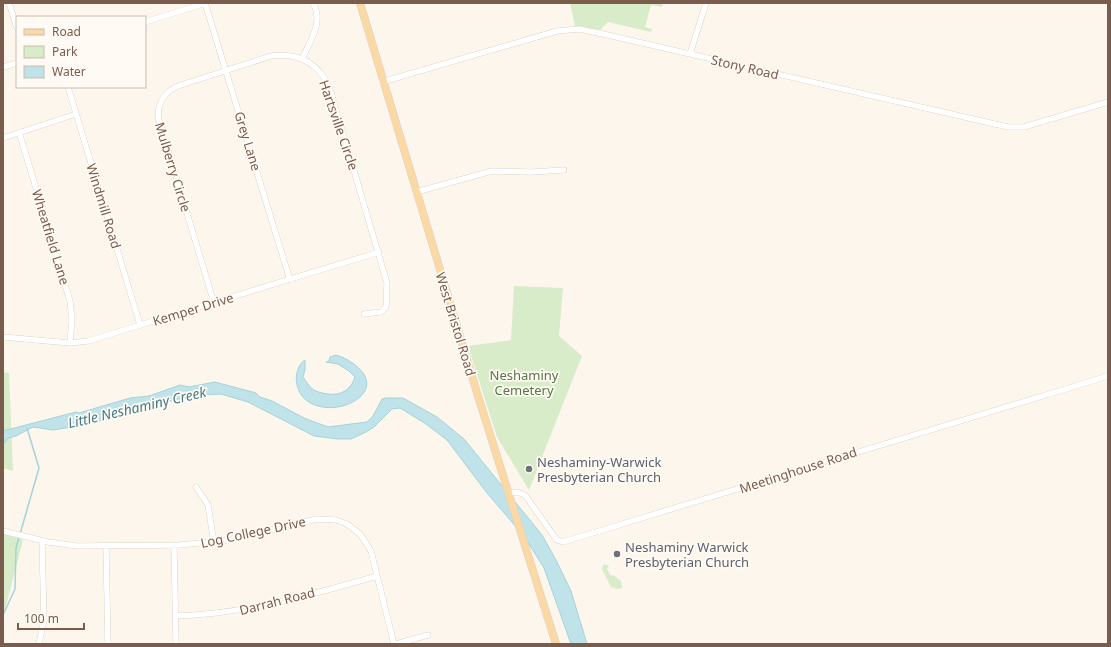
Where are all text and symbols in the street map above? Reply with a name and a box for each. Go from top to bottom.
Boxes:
legend [16,16,146,88]
text: Road [52,23,81,40]
text: Park [52,43,78,60]
street label: Stony Road [709,50,781,84]
text: Water [52,63,86,80]
street label: Hartsville Circle [315,78,363,172]
street label: Grey Lane [230,109,266,173]
street label: Mulberry Circle [151,120,195,214]
street label: Windmill Road [82,161,126,251]
street label: Wheatfield Lane [28,187,74,287]
street label: West Bristol Road [432,270,480,378]
street label: Kemper Drive [150,288,236,330]
park label: Neshaminy Cemetery [490,366,559,399]
water label: Little Neshaminy Creek [66,382,209,432]
street label: Meetinghouse Road [737,442,859,498]
place label: Neshaminy-Warwick Presbyterian Church [537,453,661,486]
marker: Neshaminy-Warwick Presbyterian Church [524,464,534,474]
street label: Log College Drive [199,512,307,552]
place label: Neshaminy Warwick Presbyterian Church [625,538,749,571]
marker: Neshaminy Warwick Presbyterian Church [612,549,622,559]
street label: Darrah Road [237,583,317,619]
scale bar [18,605,84,631]
text: 100 m [24,610,59,627]

